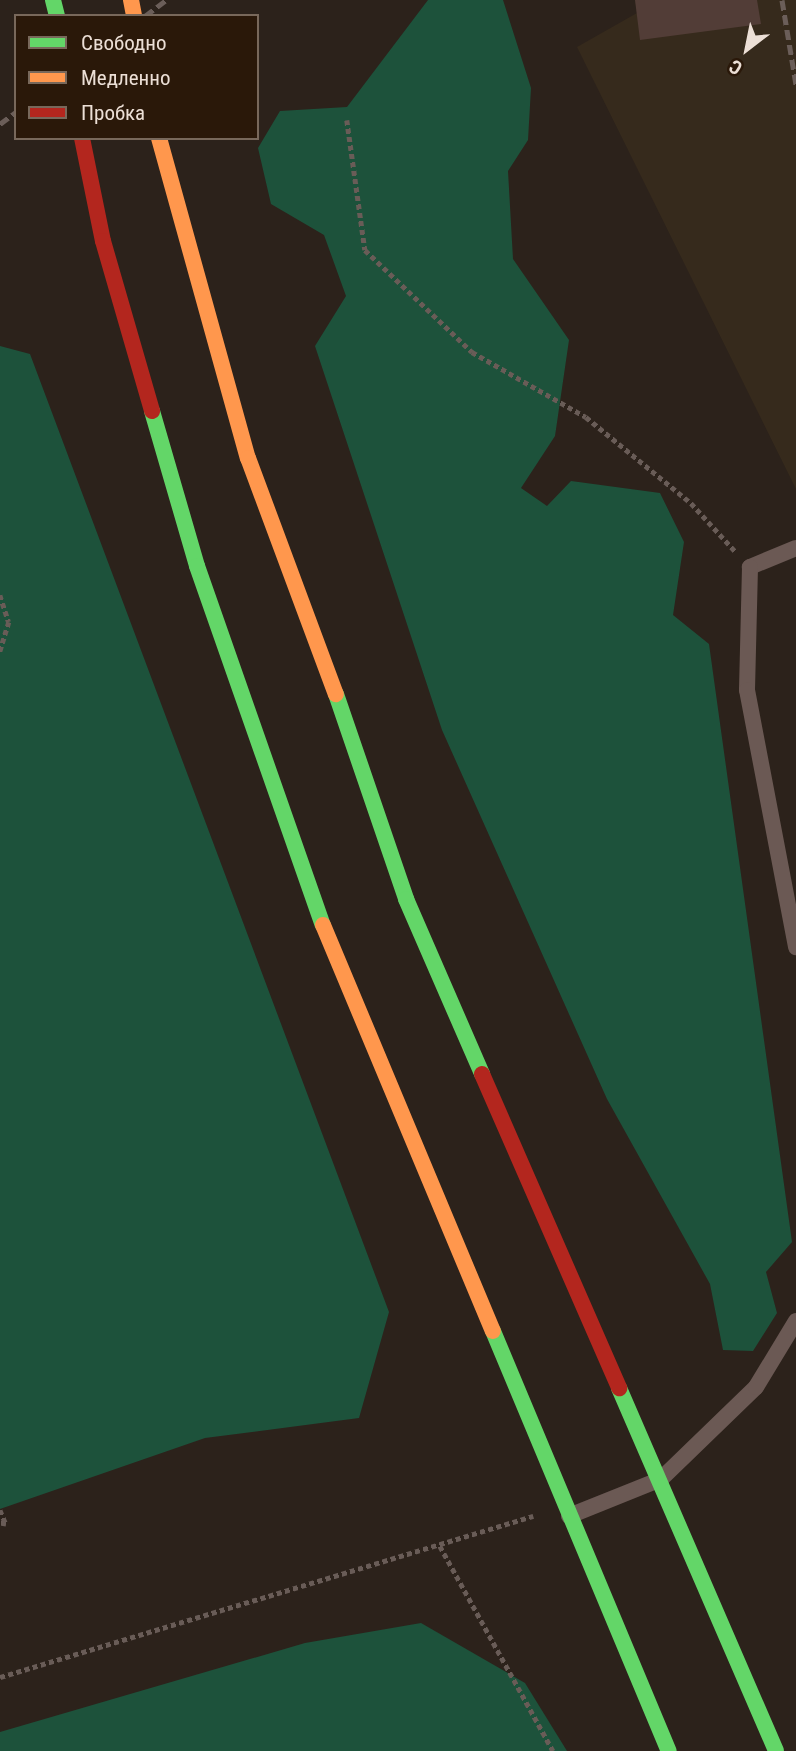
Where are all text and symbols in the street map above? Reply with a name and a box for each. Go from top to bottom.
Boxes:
legend [14,14,259,140]
north arrow [712,14,782,84]
text: Свободно [81,31,167,55]
text: С [725,55,746,80]
text: Медленно [81,66,170,90]
text: Пробка [81,101,145,125]

